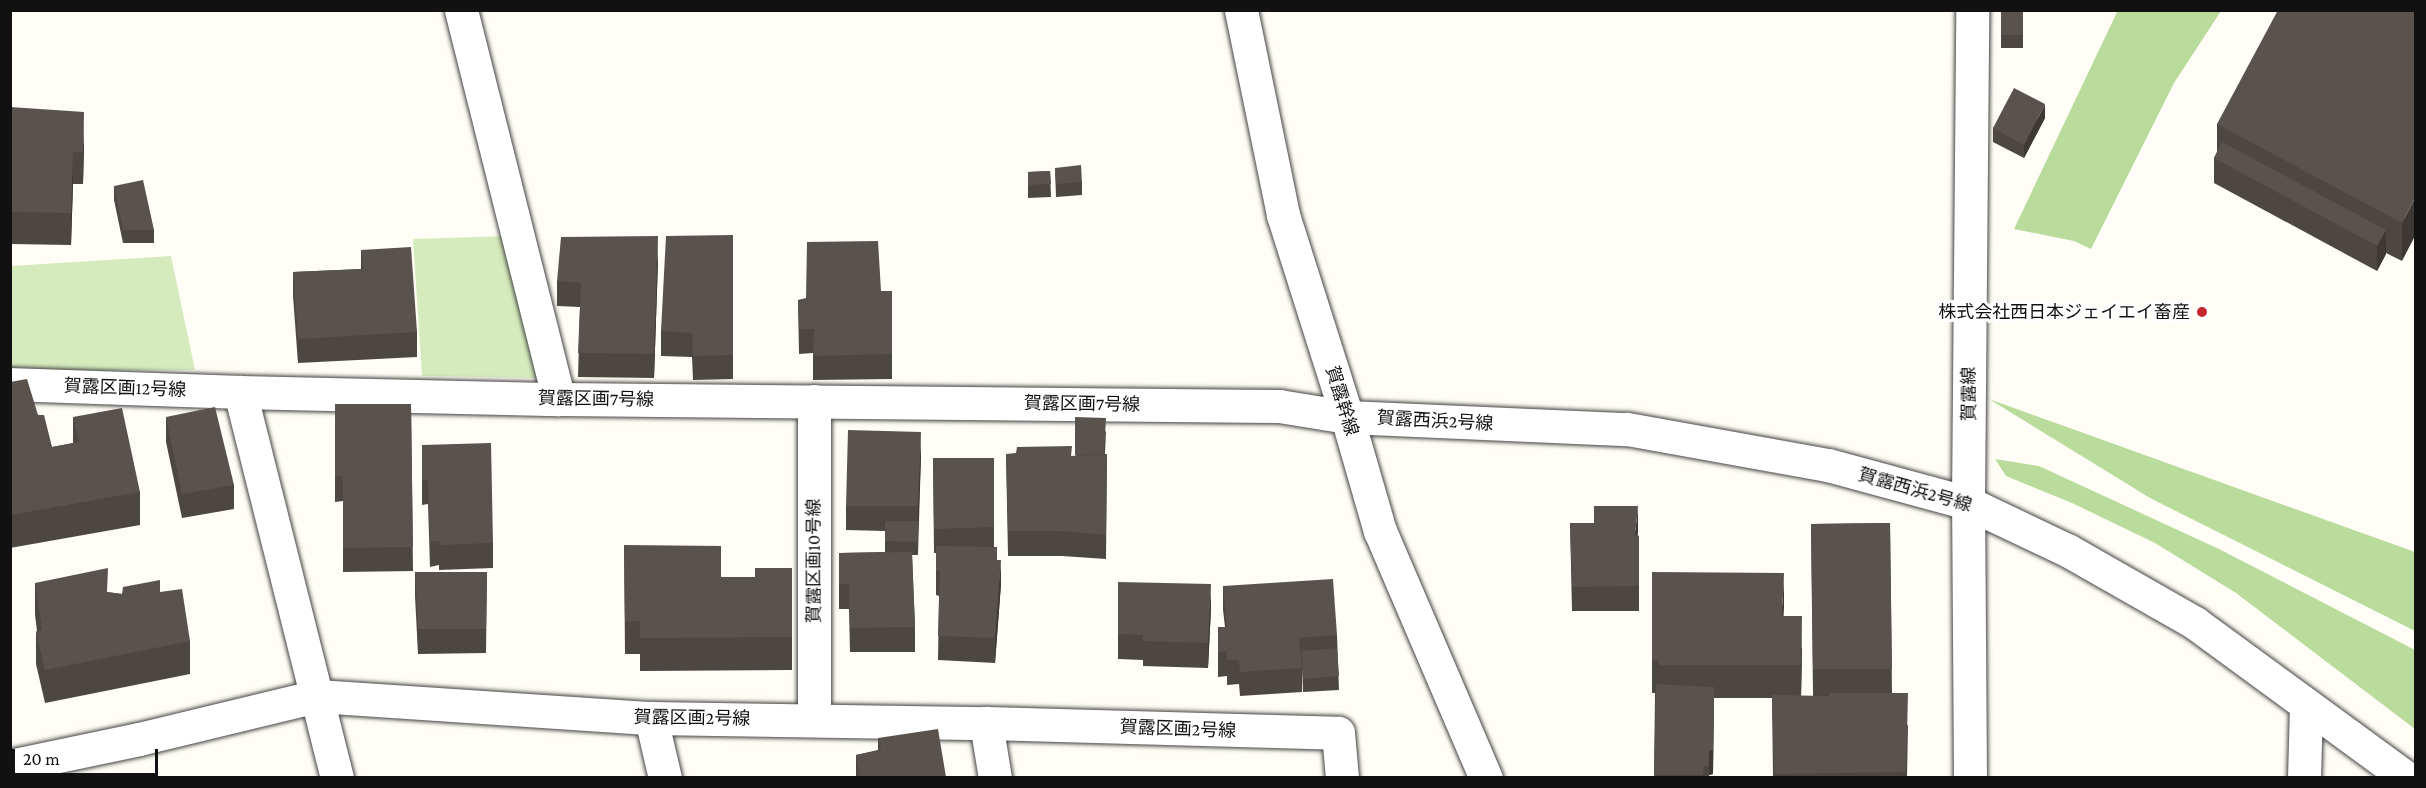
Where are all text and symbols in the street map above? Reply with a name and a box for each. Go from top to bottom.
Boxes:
place label: 株式会社西日本ジェイエイ畜産 [1938,301,2190,323]
marker: 株式会社西日本ジェイエイ畜産 [2195,305,2209,319]
street label: 賀露幹線 [1321,363,1363,439]
street label: 賀露線 [1958,367,1980,421]
street label: 賀露区画12号線 [63,375,187,401]
street label: 賀露区画7号線 [538,387,654,411]
street label: 賀露区画7号線 [1024,392,1140,416]
street label: 賀露西浜2号線 [1376,407,1494,435]
street label: 賀露西浜2号線 [1856,464,1974,516]
street label: 賀露区画10号線 [803,499,825,623]
street label: 賀露区画2号線 [634,706,750,730]
street label: 賀露区画2号線 [1119,716,1237,742]
scale bar [15,737,160,775]
text: 20 m [23,749,60,769]

